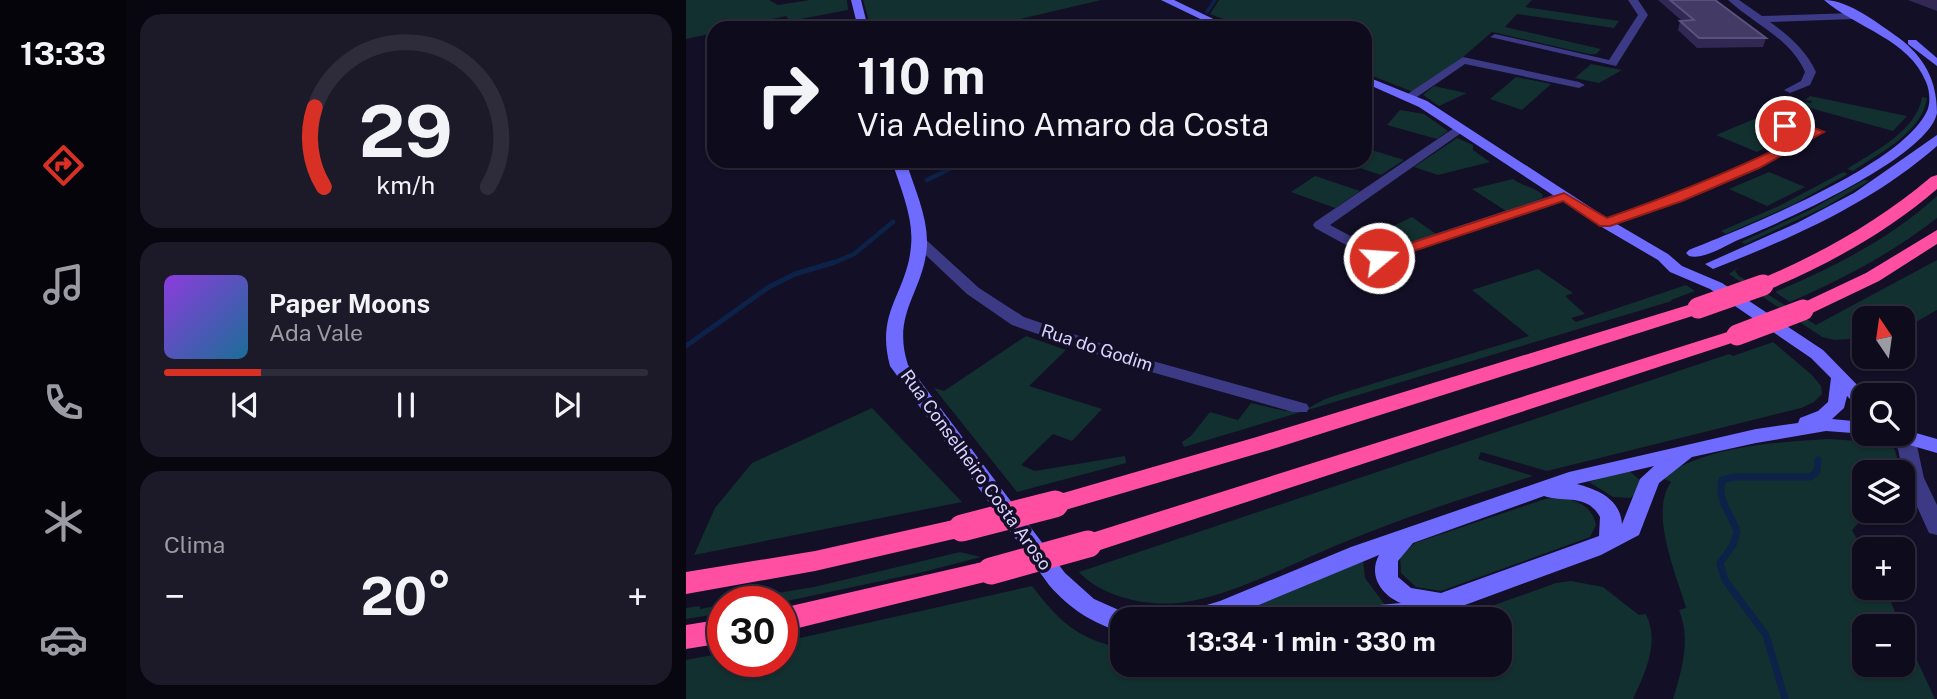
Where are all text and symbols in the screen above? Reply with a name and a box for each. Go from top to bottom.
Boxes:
text: 13:33 [20,35,106,72]
text: 110 m [857,47,985,105]
icon: right [742,49,833,140]
text: 29 [359,89,453,174]
pin [1755,96,1815,156]
text: Via Adelino Amaro da Costa [857,106,1269,143]
icon: arrive [1766,107,1804,145]
icon: directions [39,141,88,190]
text: km/h [377,170,435,200]
position arrow [1342,221,1416,295]
icon: music [39,260,88,309]
text: Paper Moons [269,288,430,319]
north arrow [1852,306,1914,369]
map controls [1852,306,1915,677]
text: Ada Vale [269,319,363,346]
street label: Rua do Godim [1039,320,1156,375]
street label: Rua Conselheiro Costa Aroso [897,365,1056,574]
icon: phone [39,378,88,427]
button: search [1852,383,1915,446]
icon: previous [226,386,264,424]
icon: pause [387,386,425,424]
icon: next [548,386,586,424]
button: layers [1852,460,1915,523]
icon: climate [39,497,88,546]
text: Clima [164,531,225,558]
button: + [1852,537,1915,600]
text: 20° [360,566,452,627]
text: − [164,574,185,619]
text: + [627,574,648,619]
speed limit sign: 30 [707,586,798,677]
button: − [1852,614,1915,677]
icon: car [39,615,88,664]
text: 13:34 · 1 min · 330 m [1186,626,1436,657]

